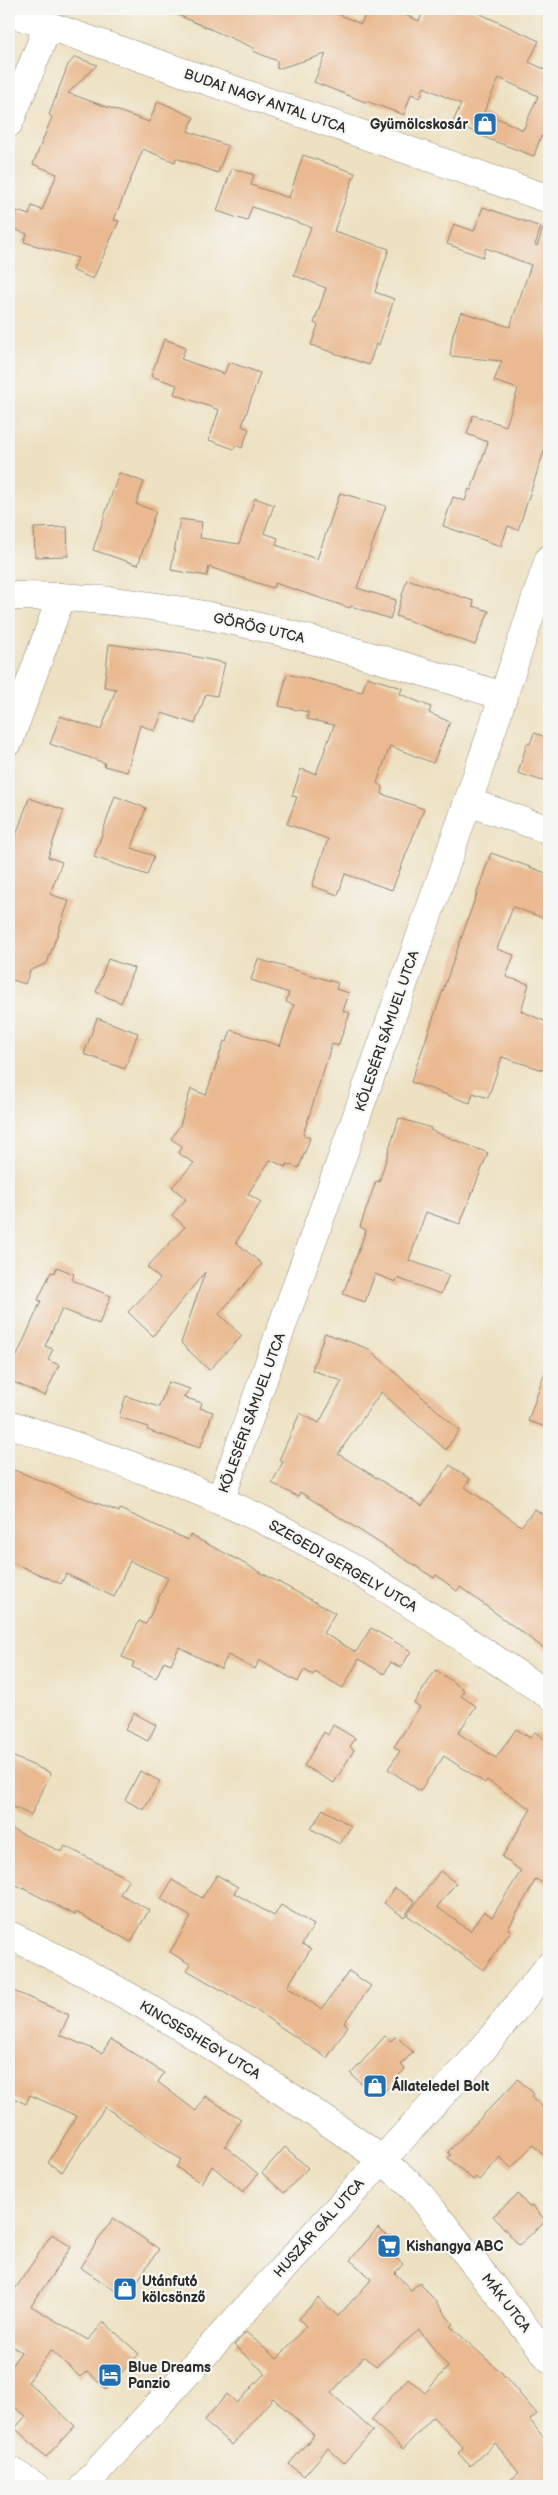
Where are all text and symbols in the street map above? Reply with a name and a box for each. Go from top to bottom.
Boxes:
street label: BUDAI NAGY ANTAL UTCA [182,65,349,137]
shop icon: Gyümölcskosár [472,111,498,137]
place label: Gyümölcskosár [370,116,468,133]
street label: GÖRÖG UTCA [212,608,307,647]
street label: KÖLESÉRI SÁMUEL UTCA [350,947,423,1114]
street label: KÖLESÉRI SÁMUEL UTCA [214,1330,289,1495]
street label: SZEGEDI GERGELY UTCA [266,1516,421,1616]
street label: KINCSESHEGY UTCA [136,1997,264,2083]
shop icon: Állateledel Bolt [362,2073,388,2099]
place label: Állateledel Bolt [391,2076,490,2095]
street label: HUSZÁR GÁL UTCA [269,2174,368,2281]
supermarket icon: Kishangya ABC [376,2233,402,2259]
place label: Kishangya ABC [406,2238,503,2255]
street label: MÁK UTCA [478,2270,535,2336]
place label: Utánfutó kölcsönző [142,2273,205,2306]
shop icon: Utánfutó kölcsönző [112,2276,138,2302]
place label: Blue Dreams Panzio [128,2359,211,2392]
hotel icon: Blue Dreams Panzio [97,2362,123,2388]

